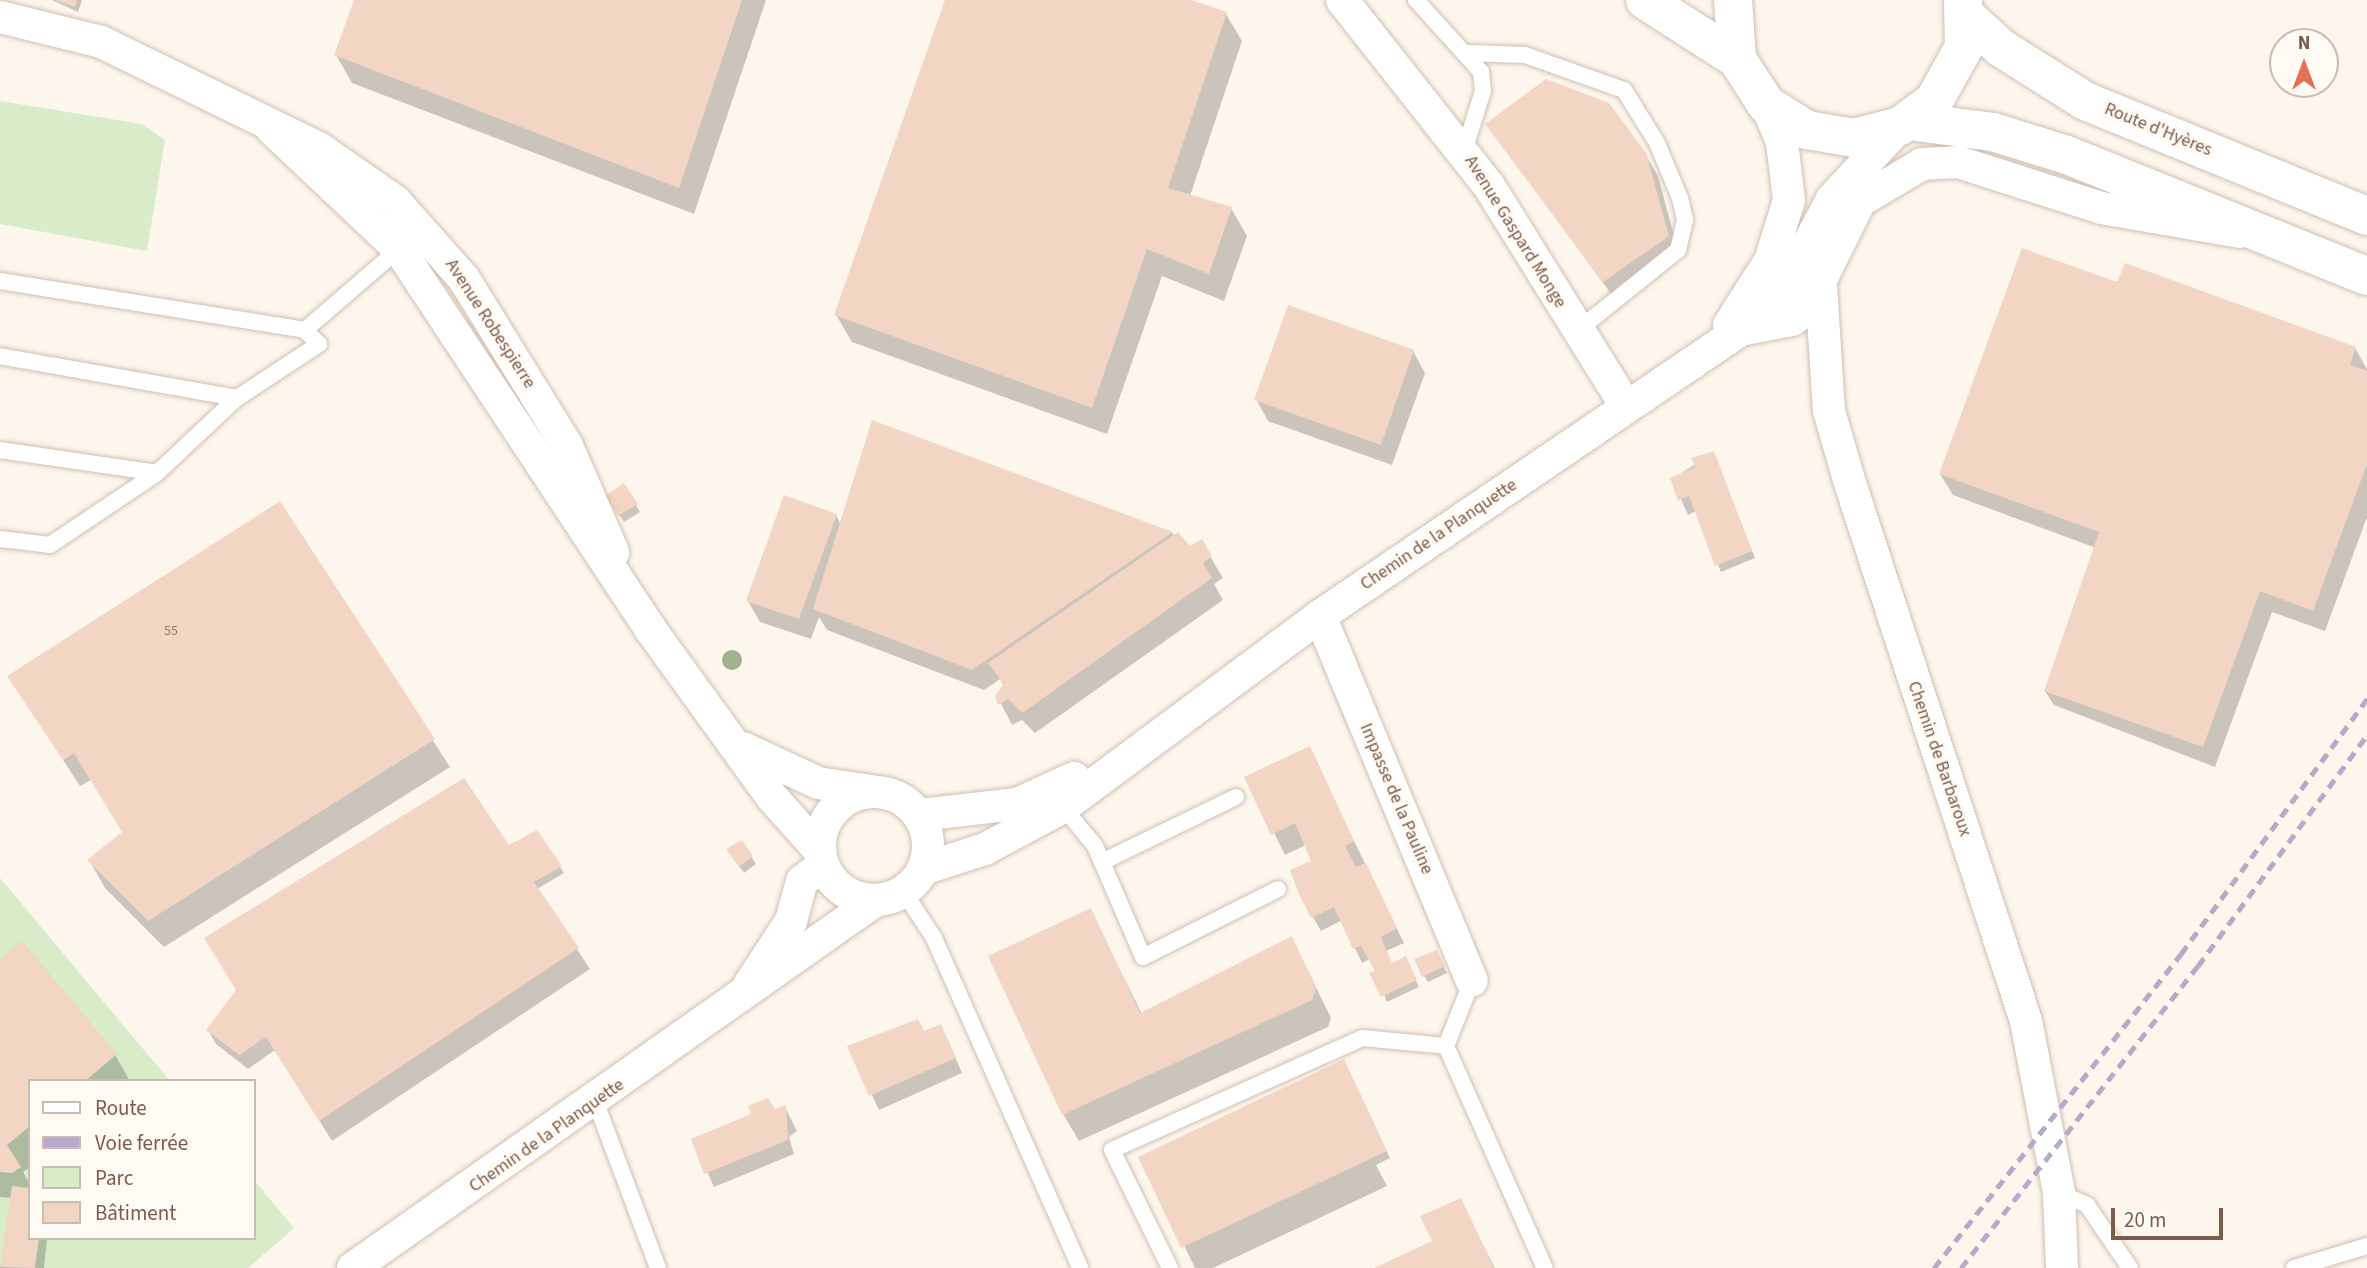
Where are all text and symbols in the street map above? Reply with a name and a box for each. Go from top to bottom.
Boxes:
north arrow [2269,28,2339,98]
text: N [2298,30,2310,57]
street label: Route d'Hyères [2101,99,2215,161]
street label: Avenue Gaspard Monge [1459,152,1571,312]
street label: Avenue Robespierre [440,255,540,393]
street label: Chemin de la Planquette [1357,475,1521,595]
house number: 55 [164,623,178,639]
street label: Chemin de Barbaroux [1902,679,1976,839]
street label: Impasse de la Pauline [1354,720,1438,878]
street label: Chemin de la Planquette [465,1074,629,1198]
legend [28,1079,256,1240]
text: Route [95,1093,147,1123]
text: Voie ferrée [95,1128,188,1158]
text: Parc [95,1163,133,1193]
scale bar [2115,1194,2227,1238]
text: Bâtiment [95,1198,176,1228]
text: 20 m [2124,1205,2166,1235]

